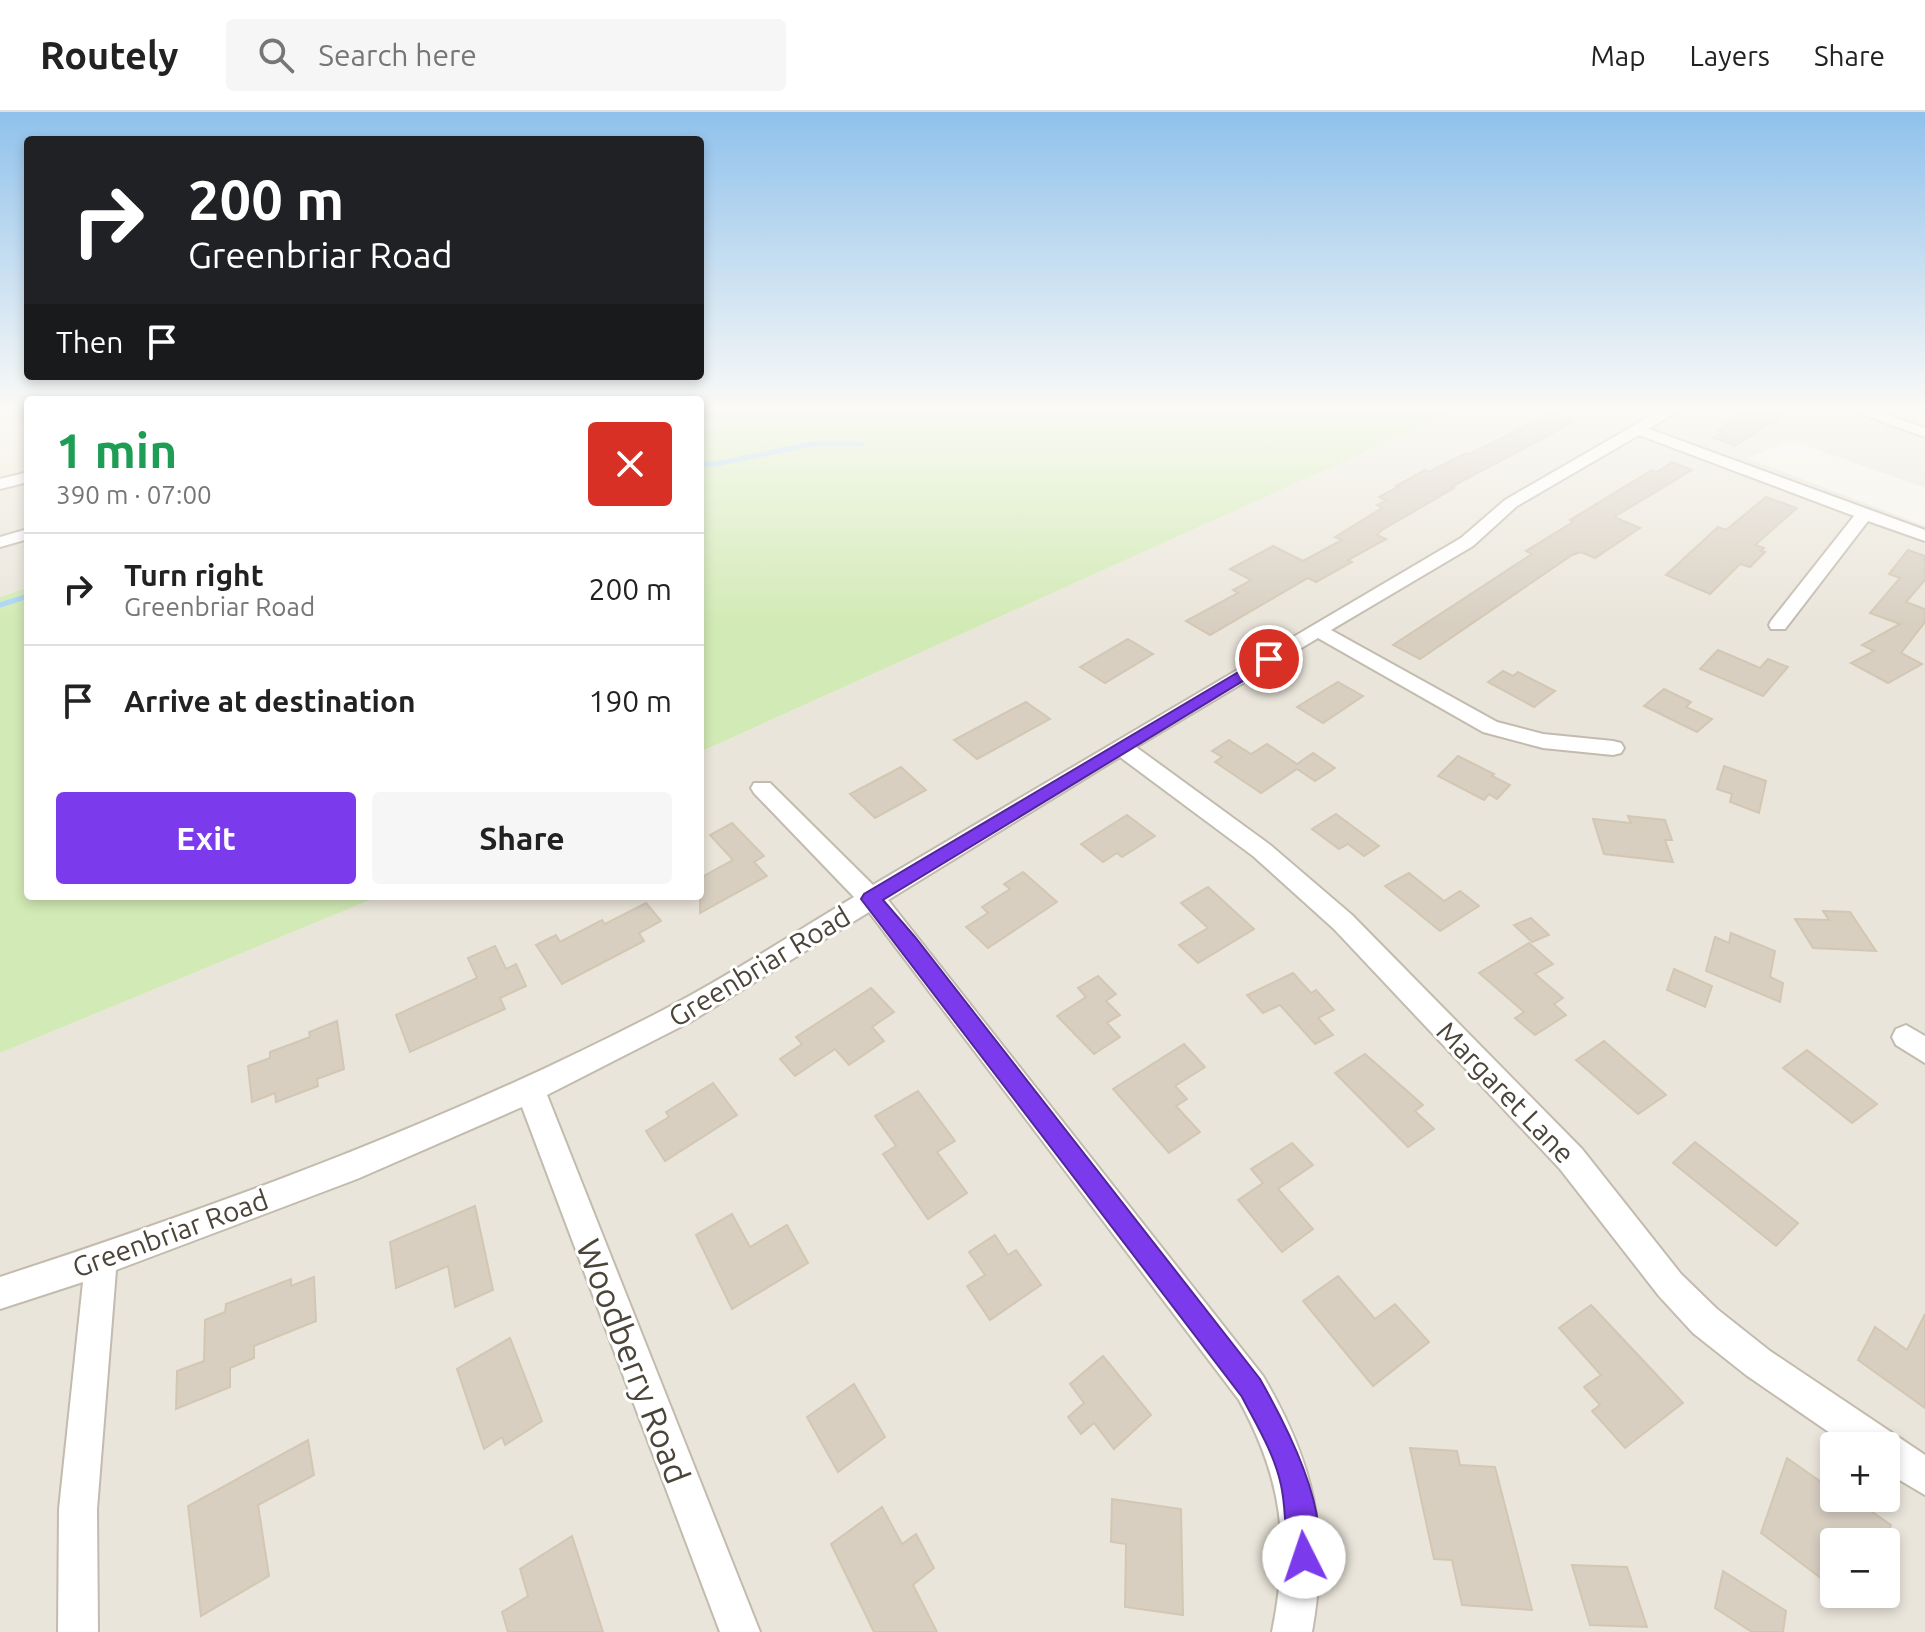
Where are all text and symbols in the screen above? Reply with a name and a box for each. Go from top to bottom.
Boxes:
search box [226,19,786,91]
icon: search [254,33,298,77]
text: Routely [40,34,178,76]
text: Search here [318,38,477,72]
text: Map [1590,40,1646,71]
text: Layers [1690,40,1770,71]
text: Share [1814,40,1885,71]
icon: right [56,168,160,272]
text: 200 m [188,168,344,231]
text: Greenbriar Road [188,234,453,275]
icon: arrive [140,320,184,364]
text: Then [56,325,124,359]
button: close [588,422,672,506]
text: 1 min [56,423,177,477]
text: 390 m · 07:00 [56,480,212,509]
text: Turn right [124,558,264,592]
icon: right [56,567,100,611]
text: 200 m [588,572,672,606]
text: Greenbriar Road [124,592,315,621]
pin [1235,625,1303,693]
icon: arrive [1247,637,1291,681]
icon: arrive [56,679,100,723]
text: Arrive at destination [124,684,416,718]
text: 190 m [588,684,672,718]
button: Exit [56,792,356,884]
button: Share [372,792,672,884]
street label: Greenbriar Road [663,900,855,1032]
street label: Margaret Lane [1431,1015,1581,1169]
street label: Greenbriar Road [68,1183,272,1283]
street label: Woodberry Road [570,1234,698,1488]
map controls [1820,1432,1900,1608]
button: + [1820,1432,1900,1512]
position arrow [1262,1515,1346,1599]
button: − [1820,1528,1900,1608]

